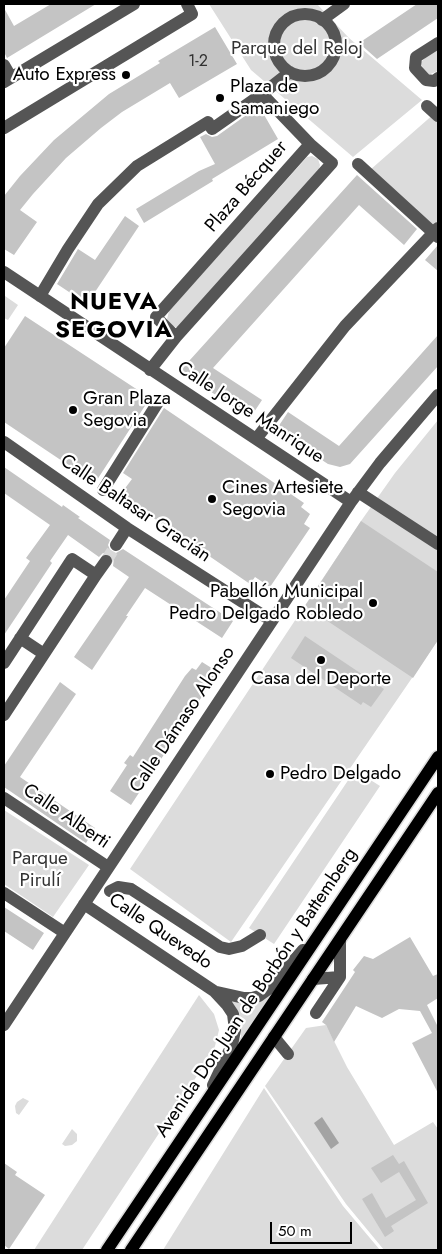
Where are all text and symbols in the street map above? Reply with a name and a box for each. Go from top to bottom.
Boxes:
park label: Parque del Reloj [231,38,363,60]
house number: 1-2 [188,52,208,72]
place label: Auto Express [13,64,116,86]
marker: Auto Express [120,69,132,81]
place label: Plaza de Samaniego [230,76,319,120]
marker: Plaza de Samaniego [214,92,226,104]
street label: Plaza Bécquer [201,136,293,238]
district label: NUEVA SEGOVIA [54,289,174,345]
street label: Calle Jorge Manrique [172,357,328,469]
place label: Gran Plaza Segovia [83,388,171,432]
marker: Gran Plaza Segovia [67,404,79,416]
street label: Calle Baltasar Gracián [55,450,215,568]
place label: Cines Artesiete Segovia [222,477,343,521]
marker: Cines Artesiete Segovia [206,493,218,505]
place label: Pabellón Municipal Pedro Delgado Robledo [169,581,363,625]
marker: Pabellón Municipal Pedro Delgado Robledo [367,597,379,609]
street label: Calle Dámaso Alonso [126,643,240,797]
marker: Casa del Deporte [315,654,327,666]
place label: Casa del Deporte [251,668,391,690]
place label: Pedro Delgado [280,763,401,785]
marker: Pedro Delgado [264,768,276,780]
street label: Calle Alberti [18,780,114,854]
street label: Avenida Don Juan de Borbón y Battemberg [151,844,363,1142]
park label: Parque Pirulí [12,848,68,892]
street label: Calle Quevedo [104,889,216,975]
scale bar [272,1212,354,1244]
text: 50 m [278,1220,312,1242]

